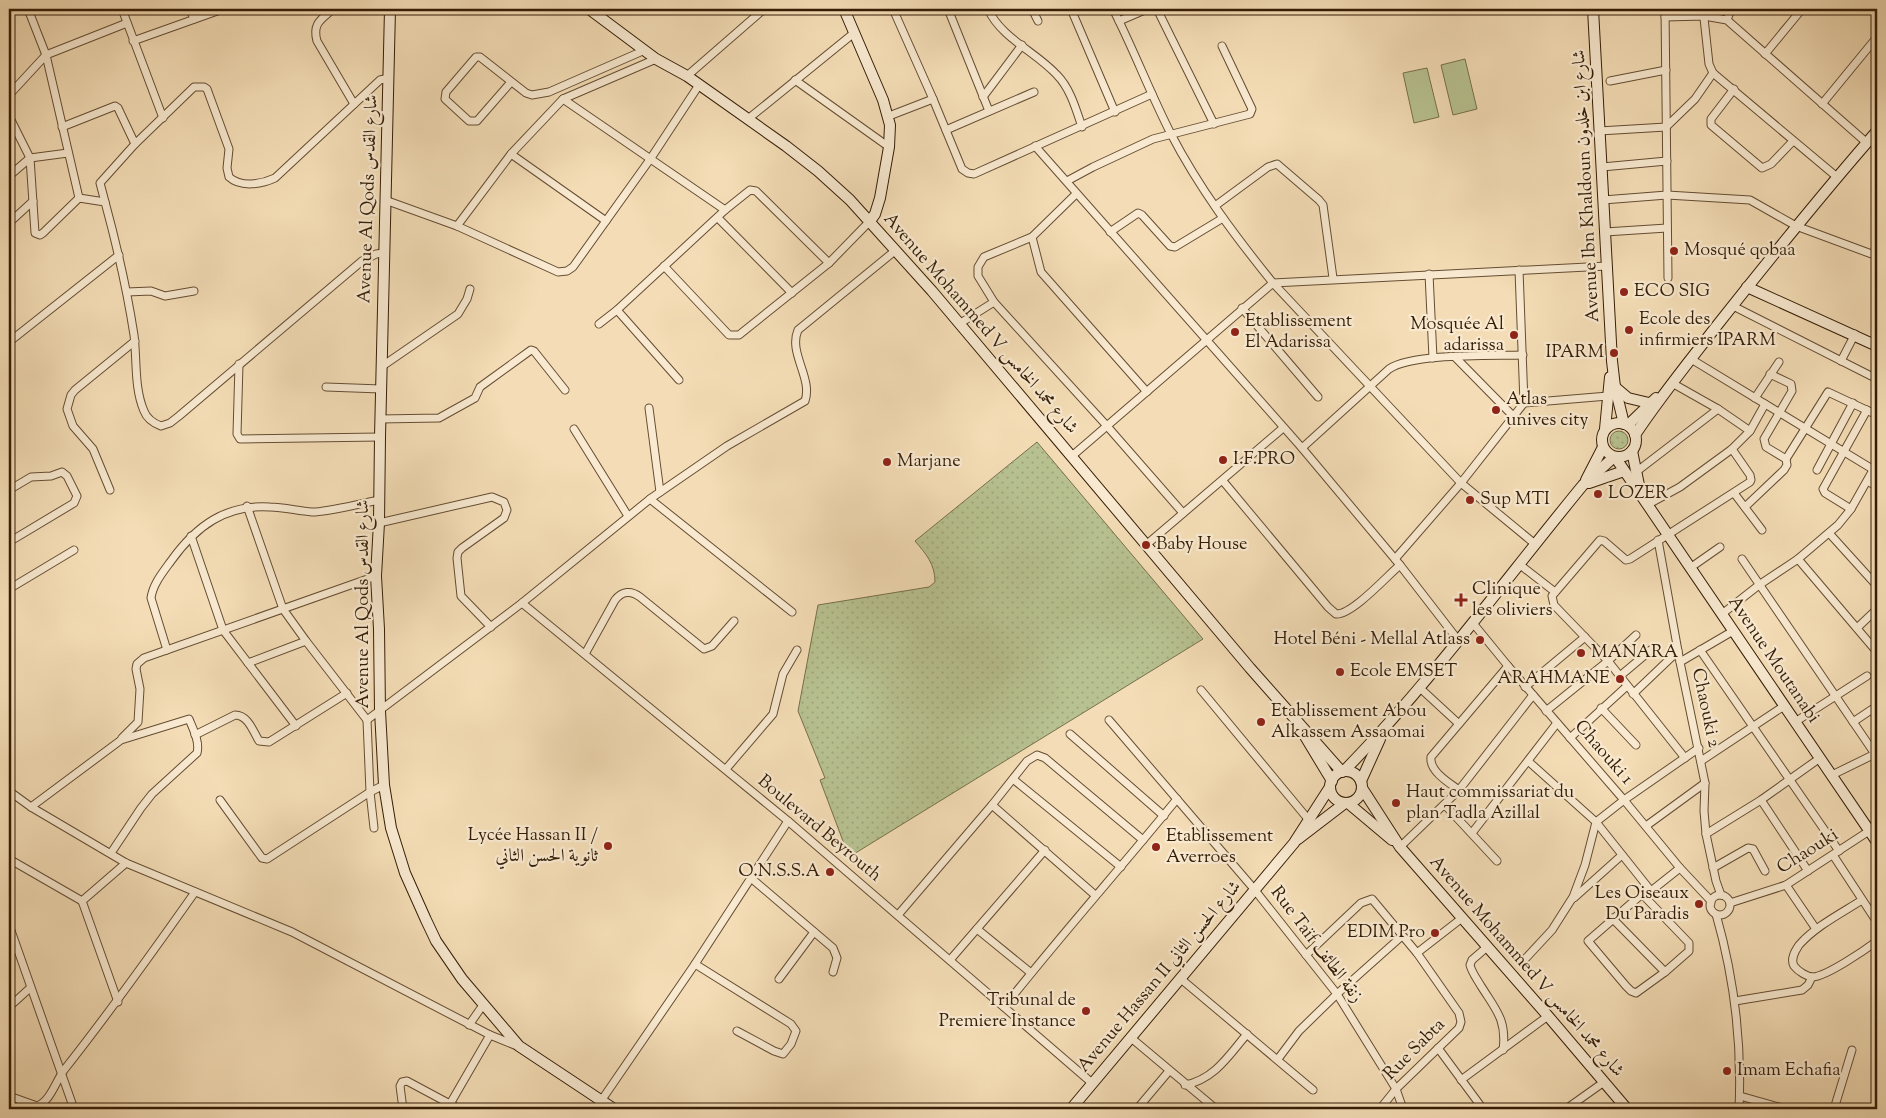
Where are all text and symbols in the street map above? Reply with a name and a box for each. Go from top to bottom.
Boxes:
street label: Avenue Ibn Khaldoun شارع ابن خلدون [1567,49,1607,323]
street label: Avenue Al Qods شارع القدس [352,94,386,304]
street label: Avenue Mohammed V شارع محمد الخامس [877,208,1083,440]
place label: Mosqué qobaa [1684,238,1796,264]
marker: Mosqué qobaa [1668,245,1680,257]
place label: ECO SIG [1634,279,1710,305]
marker: ECO SIG [1618,286,1630,298]
place label: Ecole des infirmiers IPARM [1639,307,1776,354]
place label: Etablissement El Adarissa [1245,309,1352,356]
place label: Mosquée Al adarissa [1410,312,1504,359]
marker: Ecole des infirmiers IPARM [1623,324,1635,336]
marker: Etablissement El Adarissa [1229,326,1241,338]
marker: Mosquée Al adarissa [1508,329,1520,341]
place label: IPARM [1546,340,1604,366]
marker: IPARM [1608,347,1620,359]
place label: Atlas unives city [1506,387,1589,434]
marker: Atlas unives city [1490,404,1502,416]
place label: I.F.PRO [1233,447,1295,473]
place label: Marjane [897,449,961,475]
marker: I.F.PRO [1217,454,1229,466]
marker: Marjane [881,456,893,468]
place label: LOZER [1608,481,1668,507]
place label: Sup MTI [1480,487,1550,513]
marker: LOZER [1592,488,1604,500]
marker: Sup MTI [1464,494,1476,506]
street label: Avenue Al Qods شارع القدس [351,500,377,708]
place label: Baby House [1156,532,1248,558]
marker: Baby House [1140,539,1152,551]
place label: Clinique les oliviers [1472,577,1553,624]
street label: Avenue Moutanabi [1721,591,1825,729]
marker: Clinique les oliviers [1454,593,1468,607]
place label: Hotel Béni - Mellal Atlass [1274,627,1470,653]
marker: Hotel Béni - Mellal Atlass [1474,634,1486,646]
place label: MANARA [1591,640,1679,666]
marker: MANARA [1575,647,1587,659]
place label: Ecole EMSET [1350,659,1458,685]
marker: Ecole EMSET [1334,666,1346,678]
place label: ARAHMANE [1497,666,1610,692]
street label: Chaouki 2 [1684,666,1726,751]
marker: ARAHMANE [1614,673,1626,685]
place label: Etablissement Abou Alkassem Assaomai [1271,699,1427,746]
street label: Chaouki 1 [1568,715,1638,791]
marker: Etablissement Abou Alkassem Assaomai [1255,716,1267,728]
street label: Boulevard Beyrouth [751,769,887,889]
place label: Haut commissariat du plan Tadla Azillal [1406,780,1574,827]
marker: Haut commissariat du plan Tadla Azillal [1390,797,1402,809]
place label: Lycée Hassan II / ثانوية الحسن الثاني [468,823,599,870]
street label: Chaouki [1772,823,1844,881]
place label: Etablissement Averroes [1166,824,1273,871]
marker: Lycée Hassan II / ثانوية الحسن الثاني [602,840,614,852]
marker: Etablissement Averroes [1150,841,1162,853]
street label: Avenue Mohammed V شارع محمد الخامس [1423,851,1629,1083]
place label: O.N.S.S.A [738,859,820,885]
marker: O.N.S.S.A [824,866,836,878]
street label: Avenue Hassan II شارع الحسن الثاني [1072,875,1248,1079]
street label: Rue Taïf زنقة الطائف [1263,881,1369,1009]
place label: Les Oiseaux Du Paradis [1595,881,1689,928]
marker: Les Oiseaux Du Paradis [1693,898,1705,910]
place label: EDIM Pro [1347,920,1425,946]
marker: EDIM Pro [1429,927,1441,939]
place label: Tribunal de Premiere Instance [939,988,1076,1035]
marker: Tribunal de Premiere Instance [1080,1005,1092,1017]
street label: Rue Sabta [1378,1013,1452,1087]
place label: Imam Echafia [1737,1058,1841,1084]
marker: Imam Echafia [1721,1065,1733,1077]

